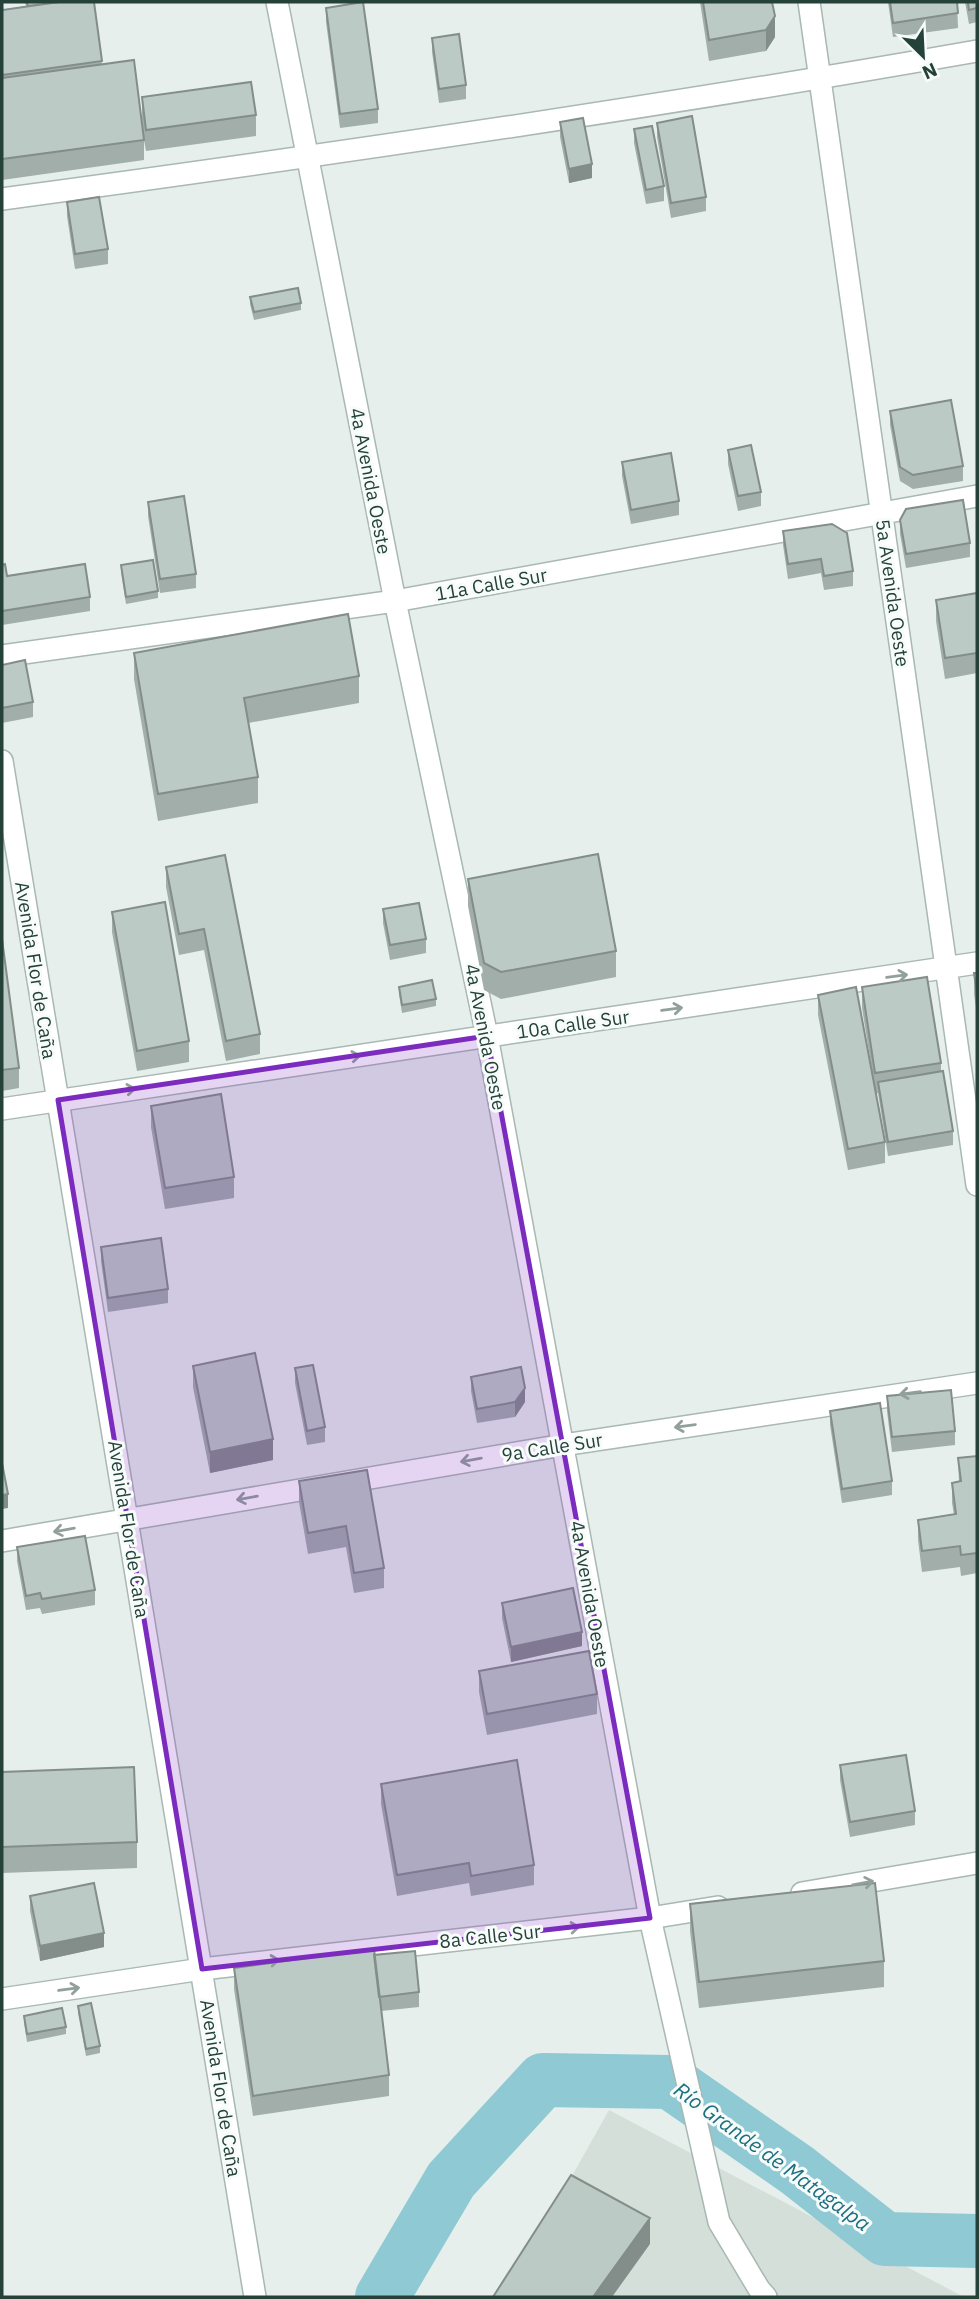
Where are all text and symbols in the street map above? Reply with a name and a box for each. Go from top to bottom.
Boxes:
north arrow [888,21,958,91]
text: N [919,58,941,85]
street label: 4a Avenida Oeste [345,406,397,556]
street label: 5a Avenida Oeste [871,518,915,668]
street label: 11a Calle Sur [433,562,549,606]
street label: Avenida Flor de Caña [10,880,62,1060]
street label: 4a Avenida Oeste [460,962,512,1112]
one-way arrow [885,969,908,982]
one-way arrow [660,1002,683,1015]
street label: 10a Calle Sur [515,1004,631,1044]
one-way arrow [338,1050,361,1063]
one-way arrow [113,1083,136,1096]
one-way arrow [899,1387,922,1400]
one-way arrow [674,1420,697,1433]
street label: 9a Calle Sur [500,1427,604,1467]
street label: Avenida Flor de Caña [103,1439,155,1619]
one-way arrow [460,1454,483,1467]
one-way arrow [236,1492,259,1505]
street label: 4a Avenida Oeste [565,1519,615,1669]
one-way arrow [53,1524,76,1537]
one-way arrow [851,1876,874,1889]
street label: 8a Calle Sur [438,1919,542,1953]
one-way arrow [557,1921,579,1934]
one-way arrow [258,1955,280,1968]
one-way arrow [57,1982,80,1995]
street label: Avenida Flor de Caña [195,1998,247,2178]
water label: Río Grande de Matagalpa [669,2075,877,2237]

